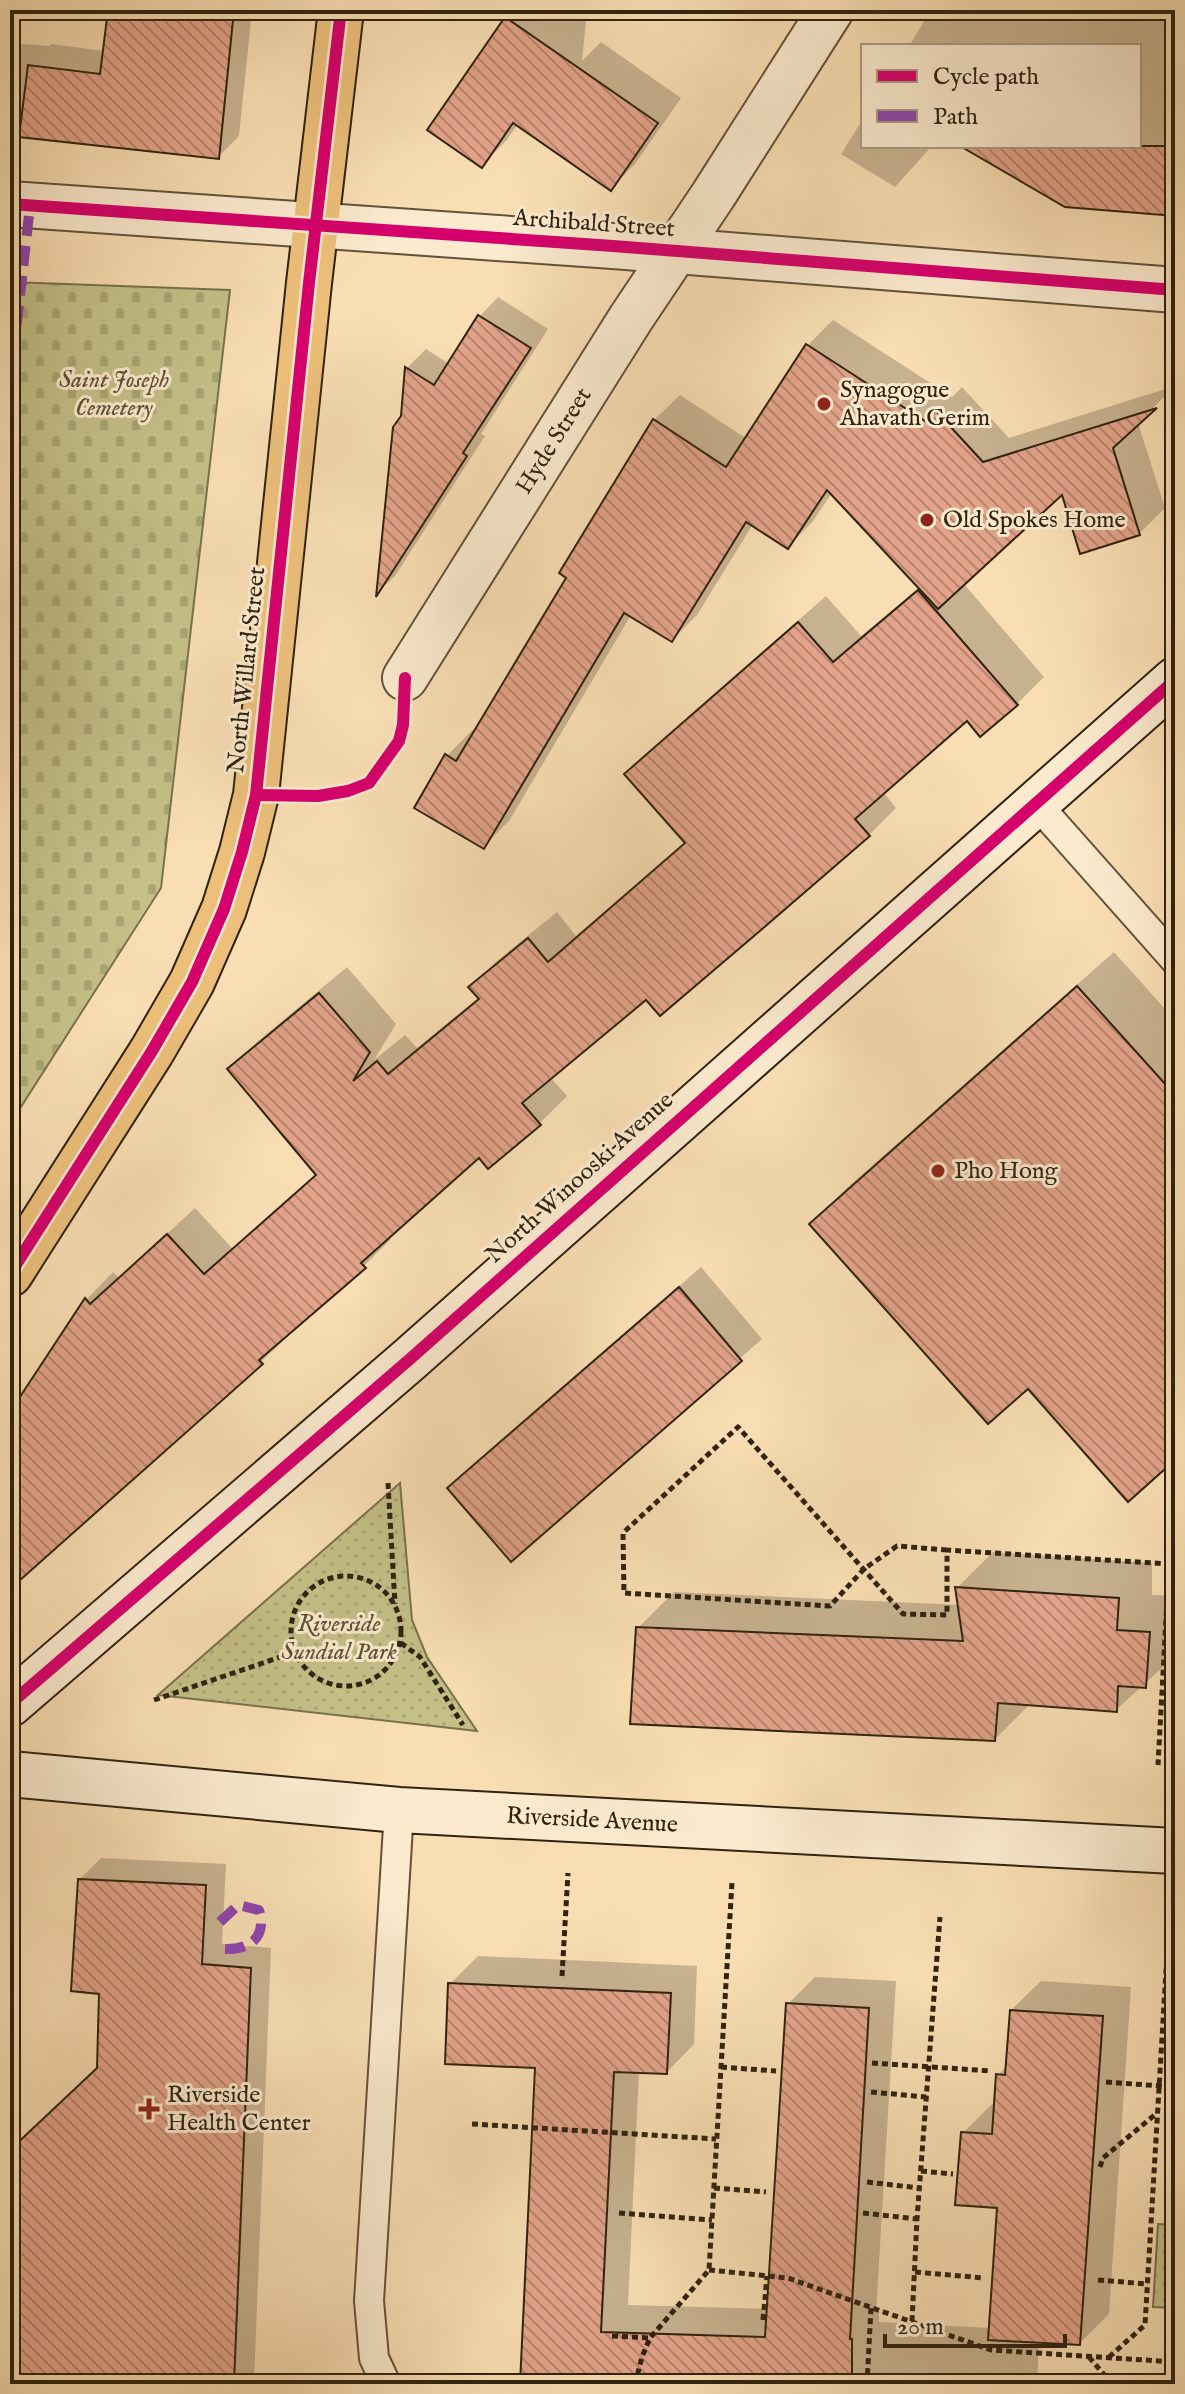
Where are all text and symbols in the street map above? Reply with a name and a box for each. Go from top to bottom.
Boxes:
legend [861,44,1141,148]
text: Cycle path [933,62,1039,93]
text: Path [933,102,978,133]
street label: Archibald Street [511,203,676,245]
park label: Saint Joseph Cemetery [59,365,169,424]
place label: Synagogue Ahavath Gerim [839,375,990,434]
street label: Hyde Street [509,382,599,500]
marker: Synagogue Ahavath Gerim [815,395,833,413]
place label: Old Spokes Home [943,505,1126,536]
marker: Old Spokes Home [918,511,936,529]
street label: North Willard Street [221,565,273,775]
street label: North Winooski Avenue [480,1085,680,1271]
place label: Pho Hong [954,1156,1059,1187]
marker: Pho Hong [929,1162,947,1180]
park label: Riverside Sundial Park [281,1609,397,1668]
street label: Riverside Avenue [505,1800,679,1840]
place label: Riverside Health Center [167,2080,311,2139]
marker: Riverside Health Center [138,2098,160,2120]
scale bar [885,2298,1065,2348]
text: 20 m [897,2312,944,2343]

